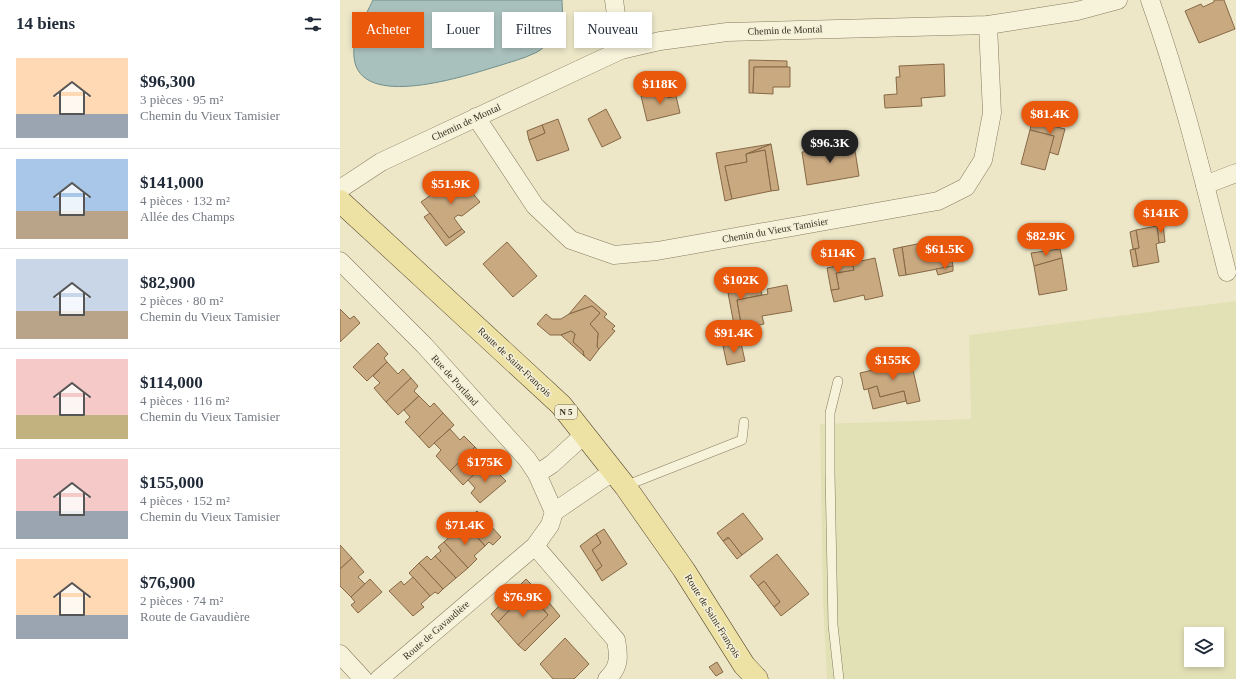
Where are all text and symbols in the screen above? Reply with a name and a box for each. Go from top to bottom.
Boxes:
chip: Acheter [352,12,424,48]
chip: Louer [432,12,494,48]
chip: Filtres [502,12,566,48]
chip: Nouveau [574,12,652,48]
icon: filters [302,13,324,35]
text: 14 biens [16,14,75,33]
street label: Chemin de Montal [747,23,823,37]
pin: $118K [632,71,688,105]
text: $96,300 [140,72,195,91]
icon: home [48,74,96,122]
text: $118K [642,76,678,91]
text: 3 pièces · 95 m² [140,92,223,107]
street label: Chemin de Montal [430,101,503,143]
pin: $81.4K [1017,101,1083,135]
text: $81.4K [1030,106,1070,121]
text: Chemin du Vieux Tamisier [140,108,280,123]
pin: $96.3K [797,130,863,164]
text: $96.3K [810,135,850,150]
pin: $51.9K [418,171,484,205]
text: $141,000 [140,173,204,192]
icon: home [48,175,96,223]
text: $51.9K [431,176,471,191]
text: 4 pièces · 132 m² [140,193,230,208]
pin: $141K [1133,200,1189,234]
text: $141K [1143,205,1179,220]
text: Allée des Champs [140,209,235,224]
street label: Chemin du Vieux Tamisier [721,215,830,245]
pin: $82.9K [1013,223,1079,257]
text: $82.9K [1026,228,1066,243]
pin: $61.5K [912,236,978,270]
pin: $114K [810,240,866,274]
text: $61.5K [925,241,965,256]
text: $114K [820,245,856,260]
pin: $102K [713,267,769,301]
text: $102K [723,272,759,287]
text: $82,900 [140,273,195,292]
icon: home [48,275,96,323]
text: 2 pièces · 80 m² [140,293,223,308]
text: Chemin du Vieux Tamisier [140,309,280,324]
pin: $91.4K [701,320,767,354]
street label: Route de Saint-François [476,325,554,399]
text: $91.4K [714,325,754,340]
pin: $155K [865,347,921,381]
street label: Rue de Portland [429,352,481,408]
text: $155K [875,352,911,367]
text: $114,000 [140,373,203,392]
icon: home [48,375,96,423]
text: 4 pièces · 116 m² [140,393,229,408]
road number: N 5 [555,405,577,419]
text: Chemin du Vieux Tamisier [140,409,280,424]
pin: $175K [457,449,513,483]
text: $175K [467,454,503,469]
text: $155,000 [140,473,204,492]
icon: home [48,475,96,523]
text: 4 pièces · 152 m² [140,493,230,508]
text: Chemin du Vieux Tamisier [140,509,280,524]
pin: $71.4K [432,512,498,546]
text: $71.4K [445,517,485,532]
street label: Route de Saint-François [683,572,743,660]
text: $76,900 [140,573,195,592]
icon: home [48,575,96,623]
pin: $76.9K [490,584,556,618]
text: $76.9K [503,589,543,604]
text: 2 pièces · 74 m² [140,593,223,608]
street label: Route de Gavaudière [401,598,472,662]
text: Route de Gavaudière [140,609,250,624]
map controls [1184,627,1224,667]
button: layers [1184,627,1224,667]

